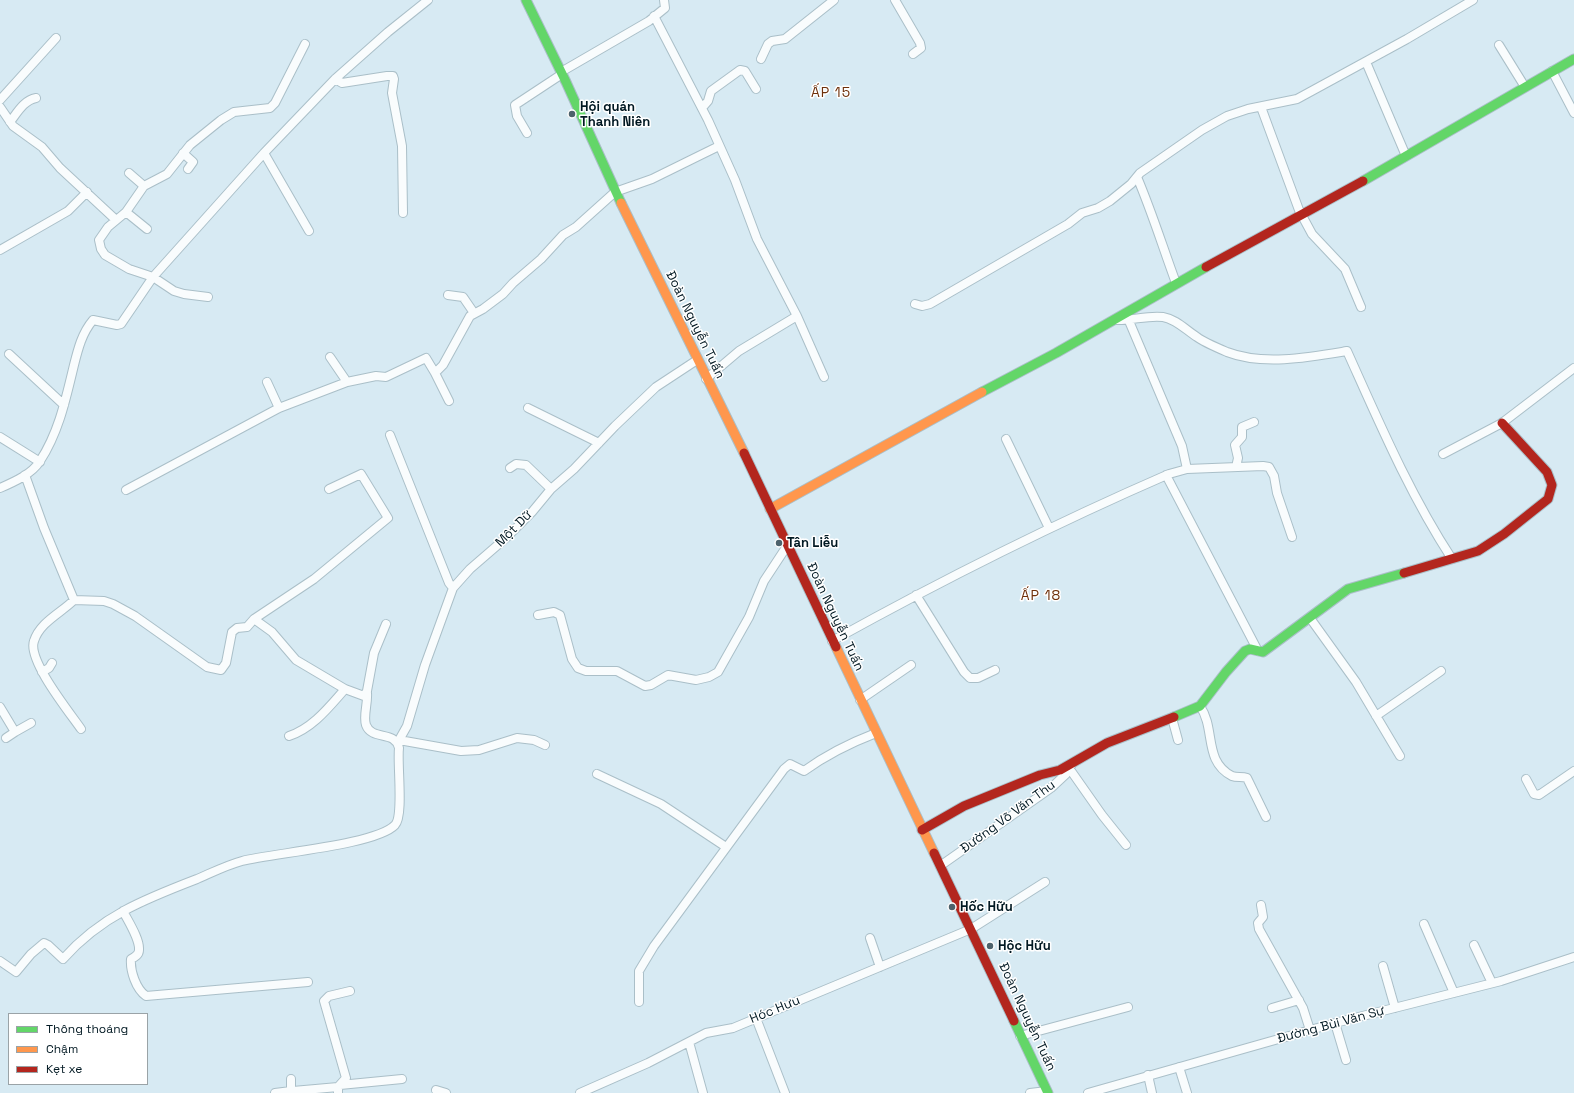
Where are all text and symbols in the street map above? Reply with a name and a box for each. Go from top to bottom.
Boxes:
district label: ẤP 15 [811,85,851,101]
place label: Hội quán Thanh Niên [580,99,650,130]
marker: Hội quán Thanh Niên [567,109,577,119]
street label: Đoàn Nguyễn Tuấn [662,269,728,381]
street label: Một Dữ [492,507,536,551]
place label: Tân Liễu [787,535,838,551]
marker: Tân Liễu [774,538,784,548]
street label: Đoàn Nguyễn Tuấn [803,561,867,673]
district label: ẤP 18 [1021,588,1061,604]
street label: Đường Võ Văn Thu [958,777,1058,857]
place label: Hốc Hữu [960,899,1013,915]
marker: Hốc Hữu [947,902,957,912]
place label: Hộc Hữu [998,938,1051,954]
marker: Hộc Hữu [985,941,995,951]
street label: Đoàn Nguyễn Tuấn [995,961,1059,1073]
street label: Hóc Hưu [748,993,802,1027]
street label: Đường Bùi Văn Sự [1275,1003,1387,1047]
legend [8,1013,148,1085]
text: Thông thoáng [46,1021,128,1037]
text: Chậm [46,1041,78,1057]
text: Kẹt xe [46,1061,82,1077]

